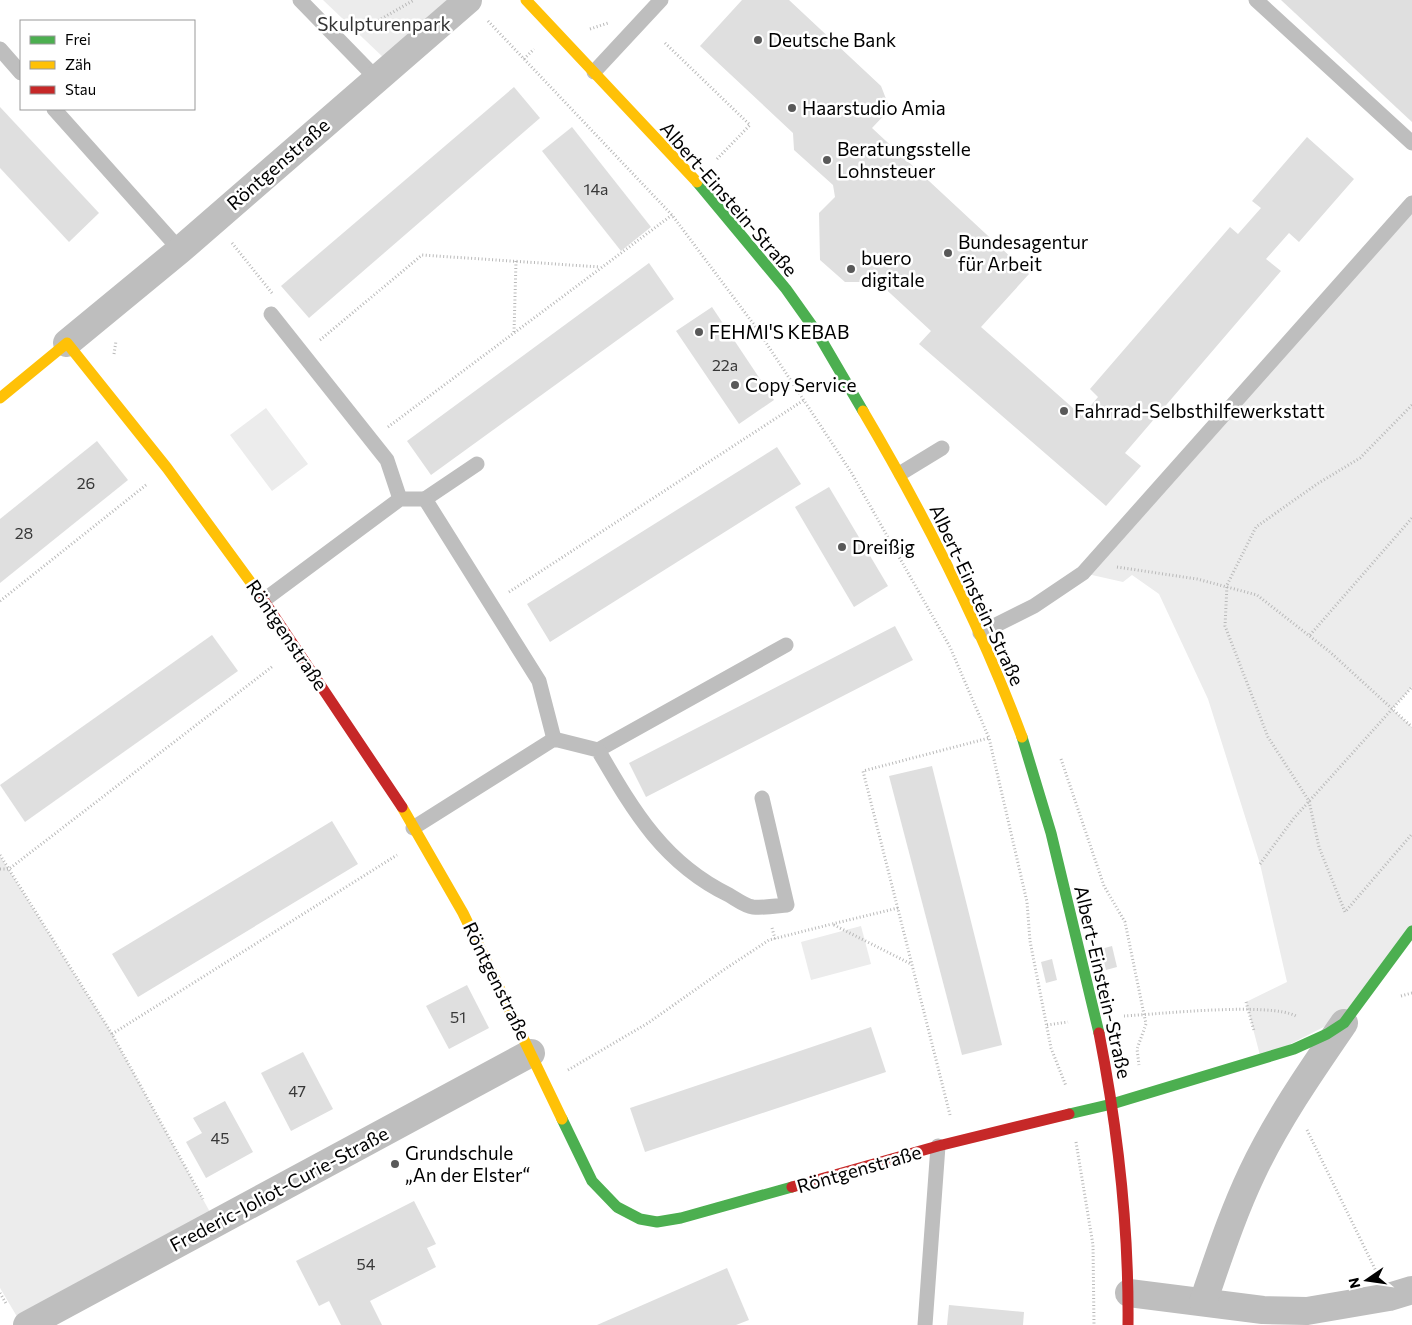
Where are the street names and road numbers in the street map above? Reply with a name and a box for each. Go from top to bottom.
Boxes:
street label: Röntgenstraße [222,113,334,214]
street label: Albert-Einstein-Straße [656,117,803,281]
street label: Albert-Einstein-Straße [925,501,1030,689]
street label: Röntgenstraße [242,575,333,694]
street label: Albert-Einstein-Straße [1070,883,1137,1081]
street label: Röntgenstraße [459,918,536,1044]
street label: Frederic-Joliot-Curie-Straße [166,1121,392,1256]
street label: Röntgenstraße [794,1140,924,1197]

